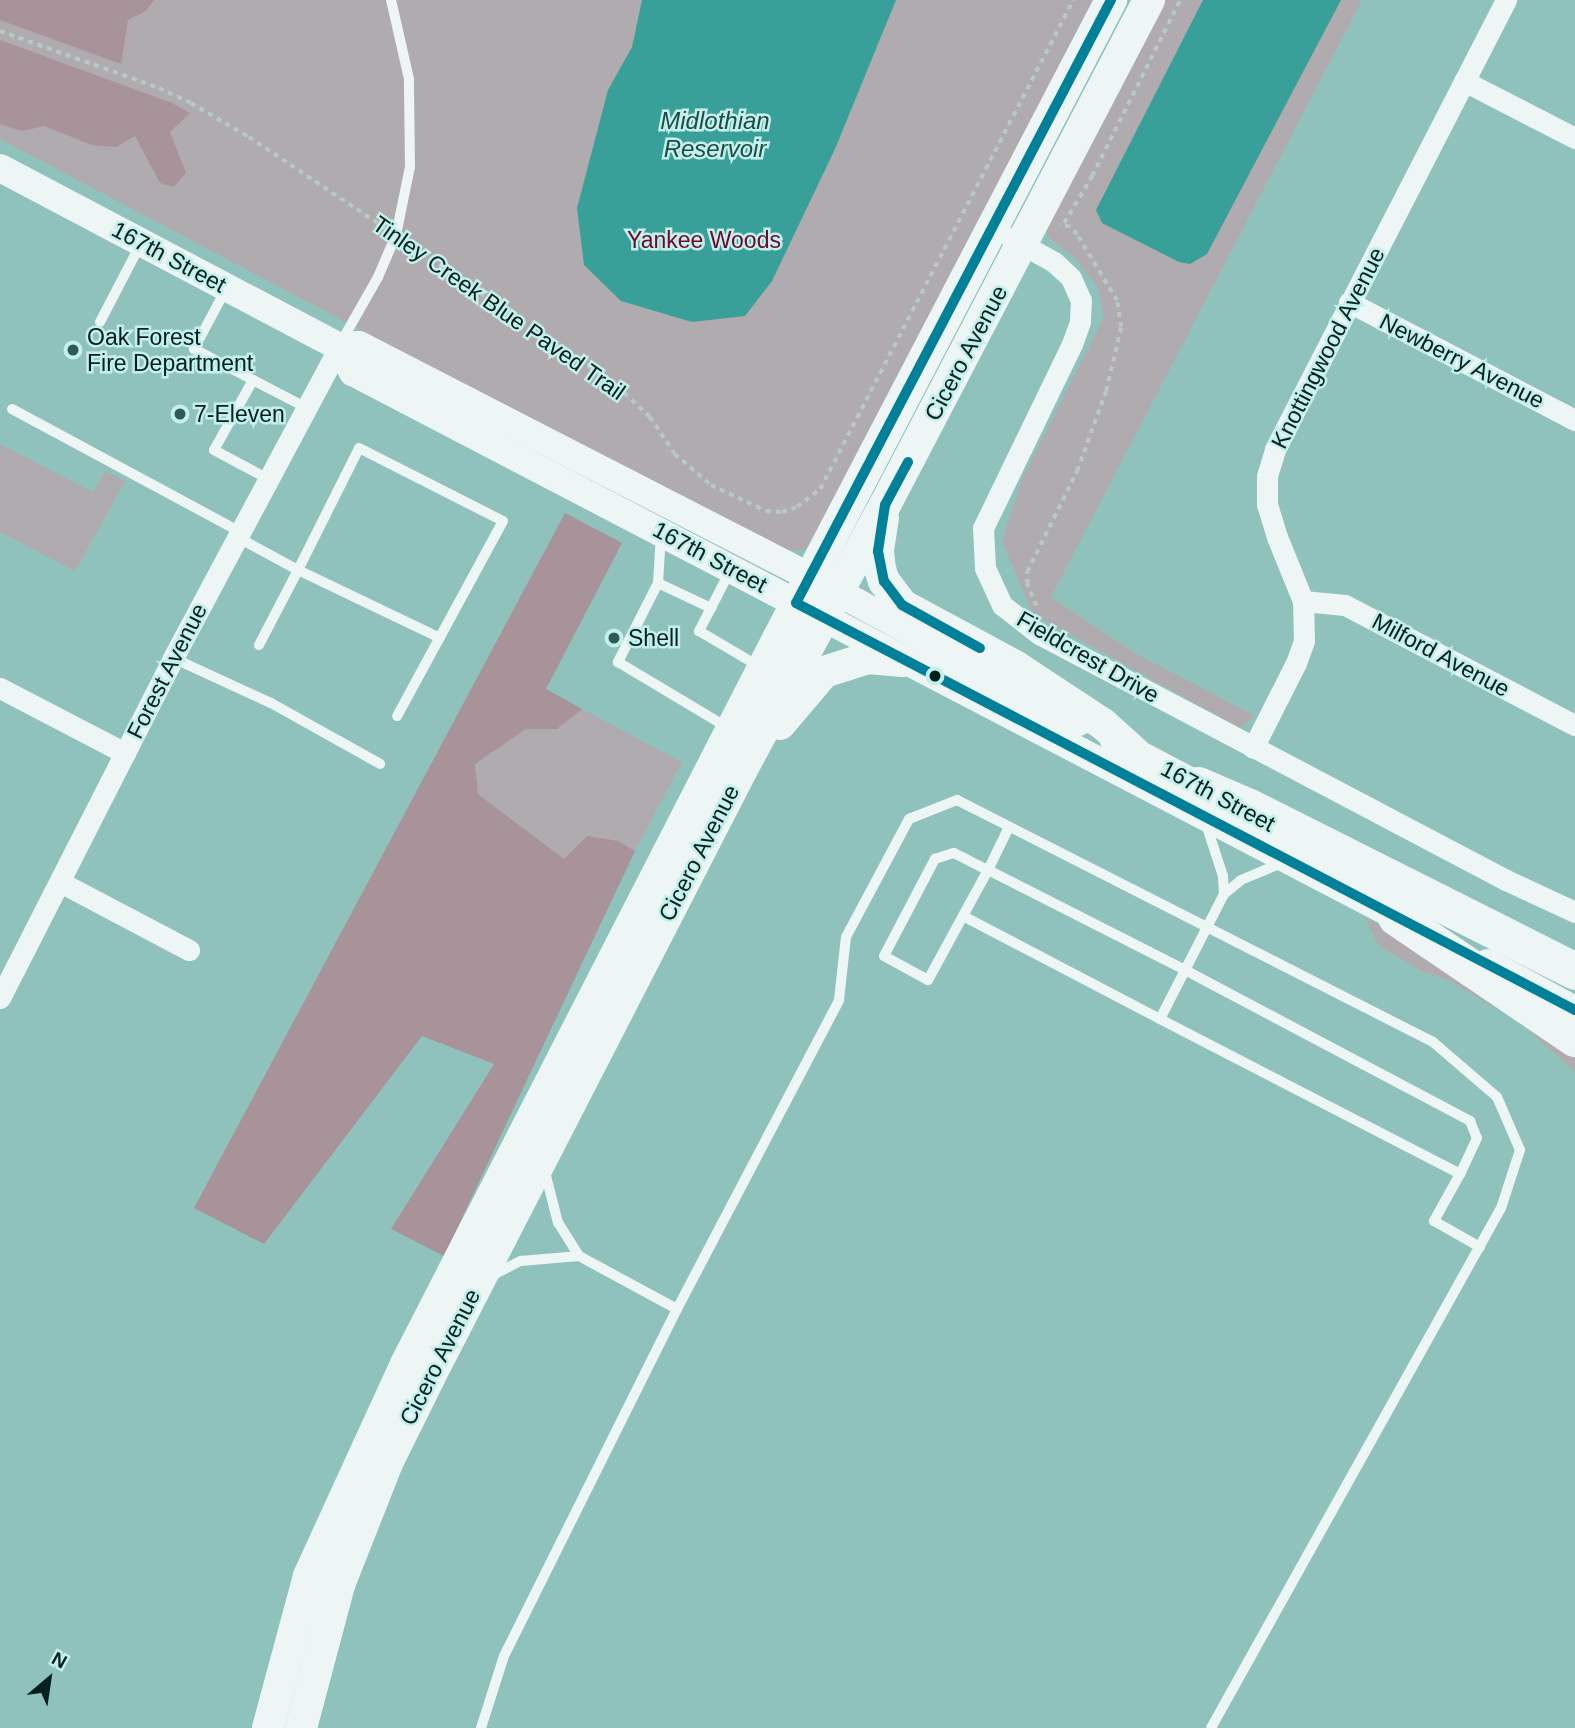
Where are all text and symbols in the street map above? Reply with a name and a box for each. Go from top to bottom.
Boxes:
water label: Midlothian Reservoir [660,107,770,163]
street label: Tinley Creek Blue Paved Trail [367,210,631,406]
street label: 167th Street [107,215,231,299]
park label: Yankee Woods [627,226,781,254]
street label: Knottingwood Avenue [1265,242,1391,454]
street label: Cicero Avenue [919,280,1013,426]
street label: Newberry Avenue [1374,307,1550,415]
place label: Oak Forest Fire Department [87,323,253,377]
marker: Oak Forest Fire Department [65,342,81,358]
place label: 7-Eleven [194,400,285,428]
marker: 7-Eleven [172,406,188,422]
street label: 167th Street [648,515,772,599]
street label: Forest Avenue [121,598,213,744]
street label: Fieldcrest Drive [1012,605,1164,709]
street label: Milford Avenue [1367,607,1515,703]
place label: Shell [628,624,679,652]
marker: Shell [606,630,622,646]
unlabelled marker [928,669,942,683]
street label: 167th Street [1156,754,1280,838]
street label: Cicero Avenue [653,780,745,926]
street label: Cicero Avenue [394,1284,486,1430]
north arrow [14,1644,84,1714]
text: N [48,1648,71,1673]

